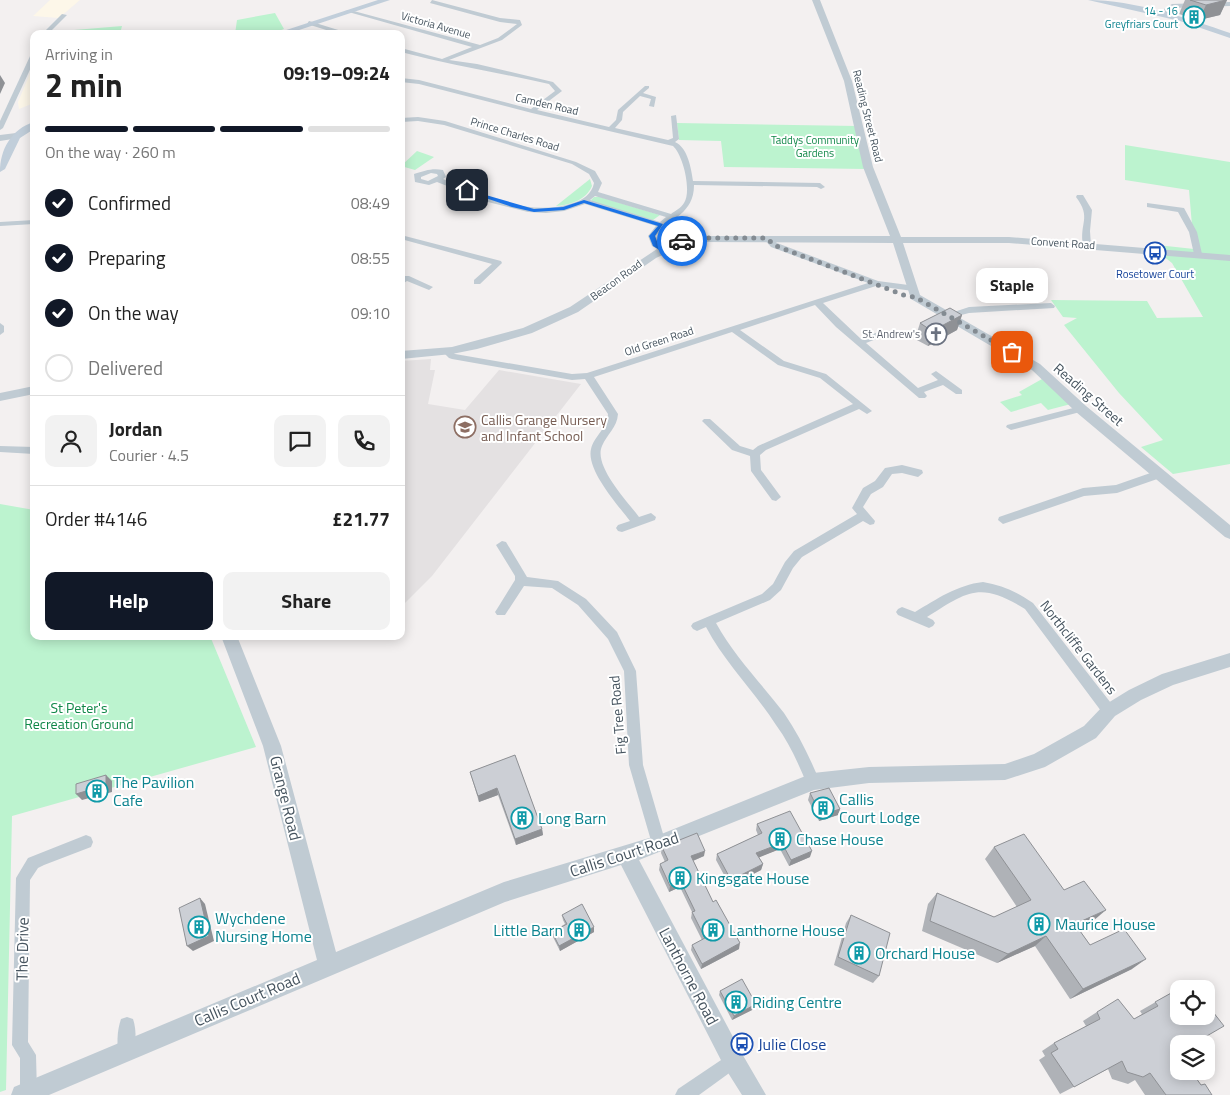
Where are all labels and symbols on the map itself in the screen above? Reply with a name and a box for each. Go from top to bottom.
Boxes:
place label: 14 - 16 Greyfriars Court [1105,3,1178,32]
building icon: 14 - 16 Greyfriars Court [1182,5,1206,29]
street label: Victoria Avenue [399,7,473,43]
street label: Reading Street Road [849,68,887,164]
street label: Camden Road [514,89,580,119]
street label: Prince Charles Road [469,113,561,155]
park label: Taddys Community Gardens [771,132,860,161]
pin [446,169,488,211]
courier [657,216,707,266]
street label: Convent Road [1030,233,1096,253]
bus stop icon: Rosetower Court [1143,241,1167,265]
street label: Beacon Road [587,256,645,304]
place label: Rosetower Court [1116,266,1194,282]
callout: Staple [976,267,1048,302]
street label: Old Green Road [622,322,696,360]
church icon: St. Andrew's [924,322,948,346]
place label: St. Andrew's [862,326,920,342]
pin [991,331,1033,373]
street label: Reading Street [1049,358,1129,430]
place label: Callis Grange Nursery and Infant School [481,409,607,446]
school or university icon: Callis Grange Nursery and Infant School [453,415,477,439]
street label: Northcliffe Gardens [1035,595,1123,699]
street label: Fig Tree Road [603,675,631,755]
park label: St Peter's Recreation Ground [24,697,134,734]
street label: Grange Road [264,753,308,843]
place label: The Pavilion Cafe [113,770,194,812]
building icon: The Pavilion Cafe [85,779,109,803]
place label: Callis Court Lodge [839,787,920,829]
building icon: Callis Court Lodge [811,796,835,820]
building icon: Long Barn [510,806,534,830]
place label: Long Barn [538,806,606,830]
street label: Callis Court Road [566,825,682,883]
building icon: Chase House [768,827,792,851]
place label: Chase House [796,827,884,851]
building icon: Kingsgate House [668,866,692,890]
place label: Kingsgate House [696,866,809,890]
place label: Wychdene Nursing Home [215,906,312,948]
building icon: Maurice House [1027,912,1051,936]
place label: Maurice House [1055,912,1156,936]
building icon: Wychdene Nursing Home [187,915,211,939]
street label: The Drive [9,917,35,981]
place label: Little Barn [493,918,563,942]
building icon: Little Barn [567,918,591,942]
building icon: Lanthorne House [701,918,725,942]
place label: Lanthorne House [729,918,845,942]
street label: Lanthorne Road [653,923,725,1029]
building icon: Orchard House [847,941,871,965]
place label: Orchard House [875,941,975,965]
street label: Callis Court Road [190,966,304,1032]
building icon: Riding Centre [724,990,748,1014]
place label: Riding Centre [752,990,842,1014]
bus stop icon: Julie Close [730,1032,754,1056]
place label: Julie Close [758,1032,826,1056]

